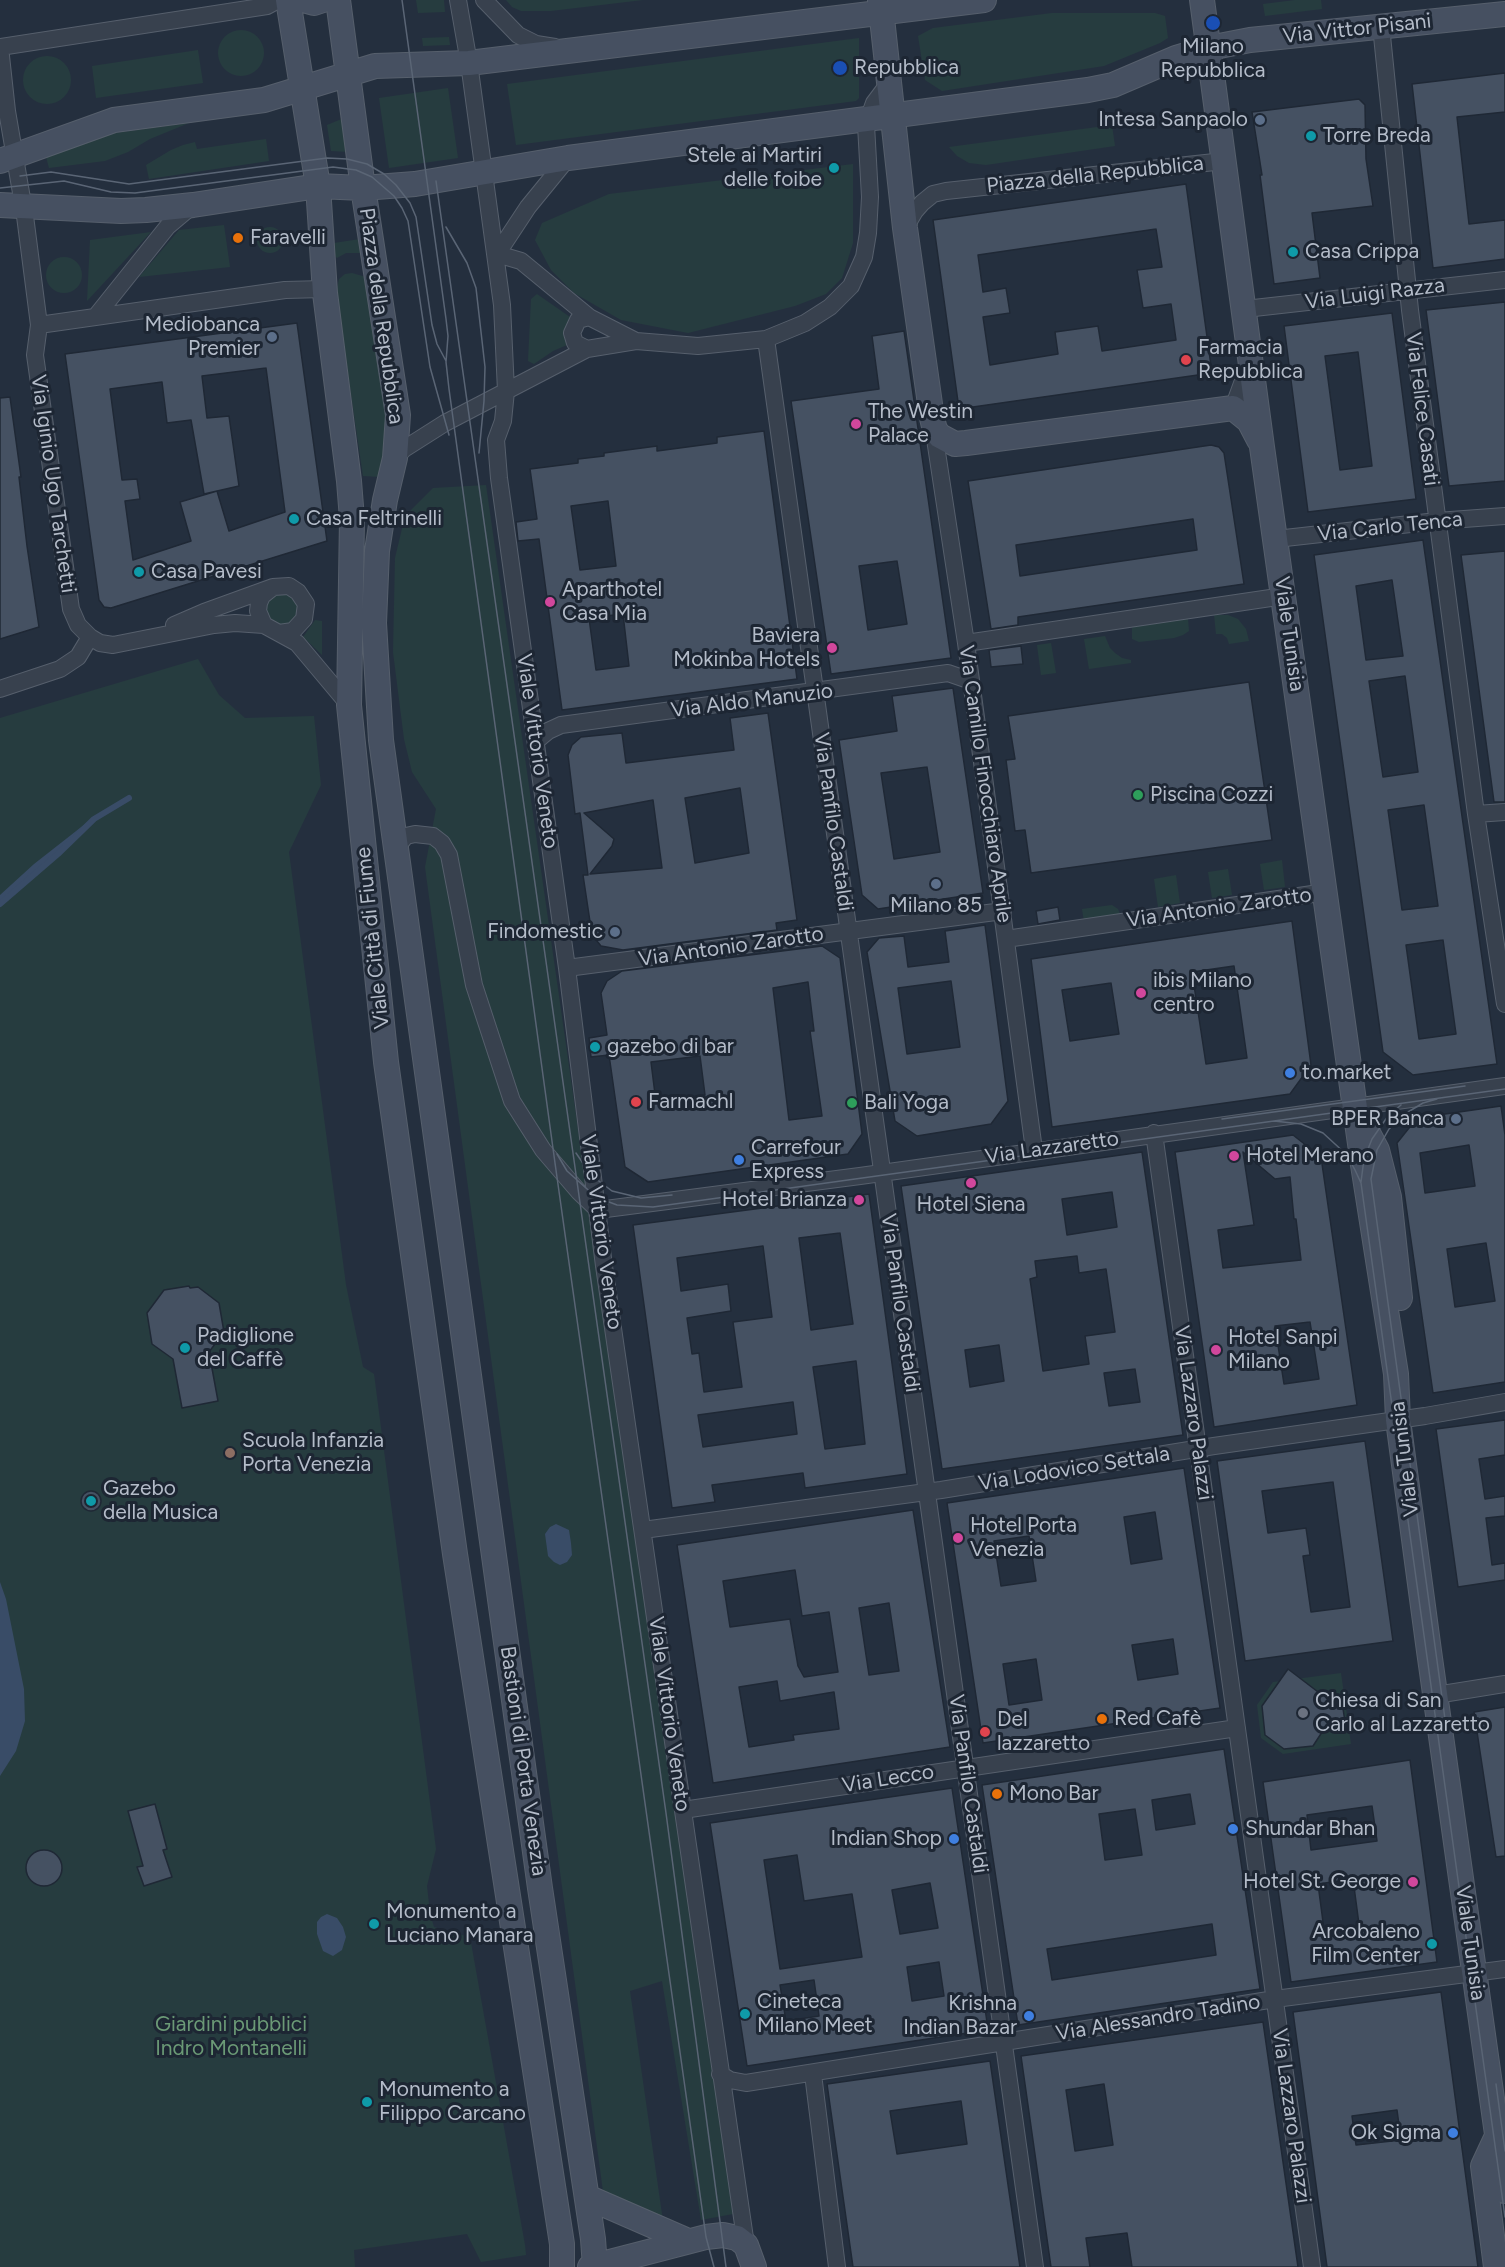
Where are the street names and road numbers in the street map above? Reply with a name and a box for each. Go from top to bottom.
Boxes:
street label: Via Vittor Pisani [1282,9,1432,49]
street label: Piazza della Repubblica [985,151,1205,199]
street label: Piazza della Repubblica [353,206,409,426]
street label: Via Luigi Razza [1304,273,1446,315]
street label: Via Felice Casati [1400,331,1444,487]
street label: Via Iginio Ugo Tarchetti [25,373,81,595]
street label: Via Carlo Tenca [1316,507,1464,547]
street label: Viale Tunisia [1268,575,1310,693]
street label: Via Camillo Finocchiaro Aprile [953,644,1017,924]
street label: Viale Vittorio Veneto [511,652,563,850]
street label: Via Aldo Manuzio [670,679,834,723]
street label: Via Panfilo Castaldi [808,731,858,913]
street label: Viale Città di Fiume [351,846,395,1030]
street label: Via Antonio Zarotto [1125,883,1313,933]
street label: Via Antonio Zarotto [637,922,825,972]
street label: Via Lazzaretto [983,1126,1121,1170]
street label: Viale Vittorio Veneto [575,1133,627,1331]
street label: Via Panfilo Castaldi [875,1212,925,1394]
street label: Via Lazzaro Palazzi [1168,1324,1218,1502]
street label: Viale Tunisia [1385,1400,1425,1518]
street label: Via Lodovico Settala [977,1441,1171,1497]
street label: Viale Vittorio Veneto [643,1615,695,1813]
street label: Bastioni di Porta Venezia [494,1645,552,1877]
street label: Via Panfilo Castaldi [943,1693,993,1875]
street label: Via Lecco [840,1759,936,1799]
street label: Viale Tunisia [1449,1884,1491,2002]
street label: Via Alessandro Tadino [1054,1989,1262,2047]
street label: Via Lazzaro Palazzi [1266,2027,1316,2205]

